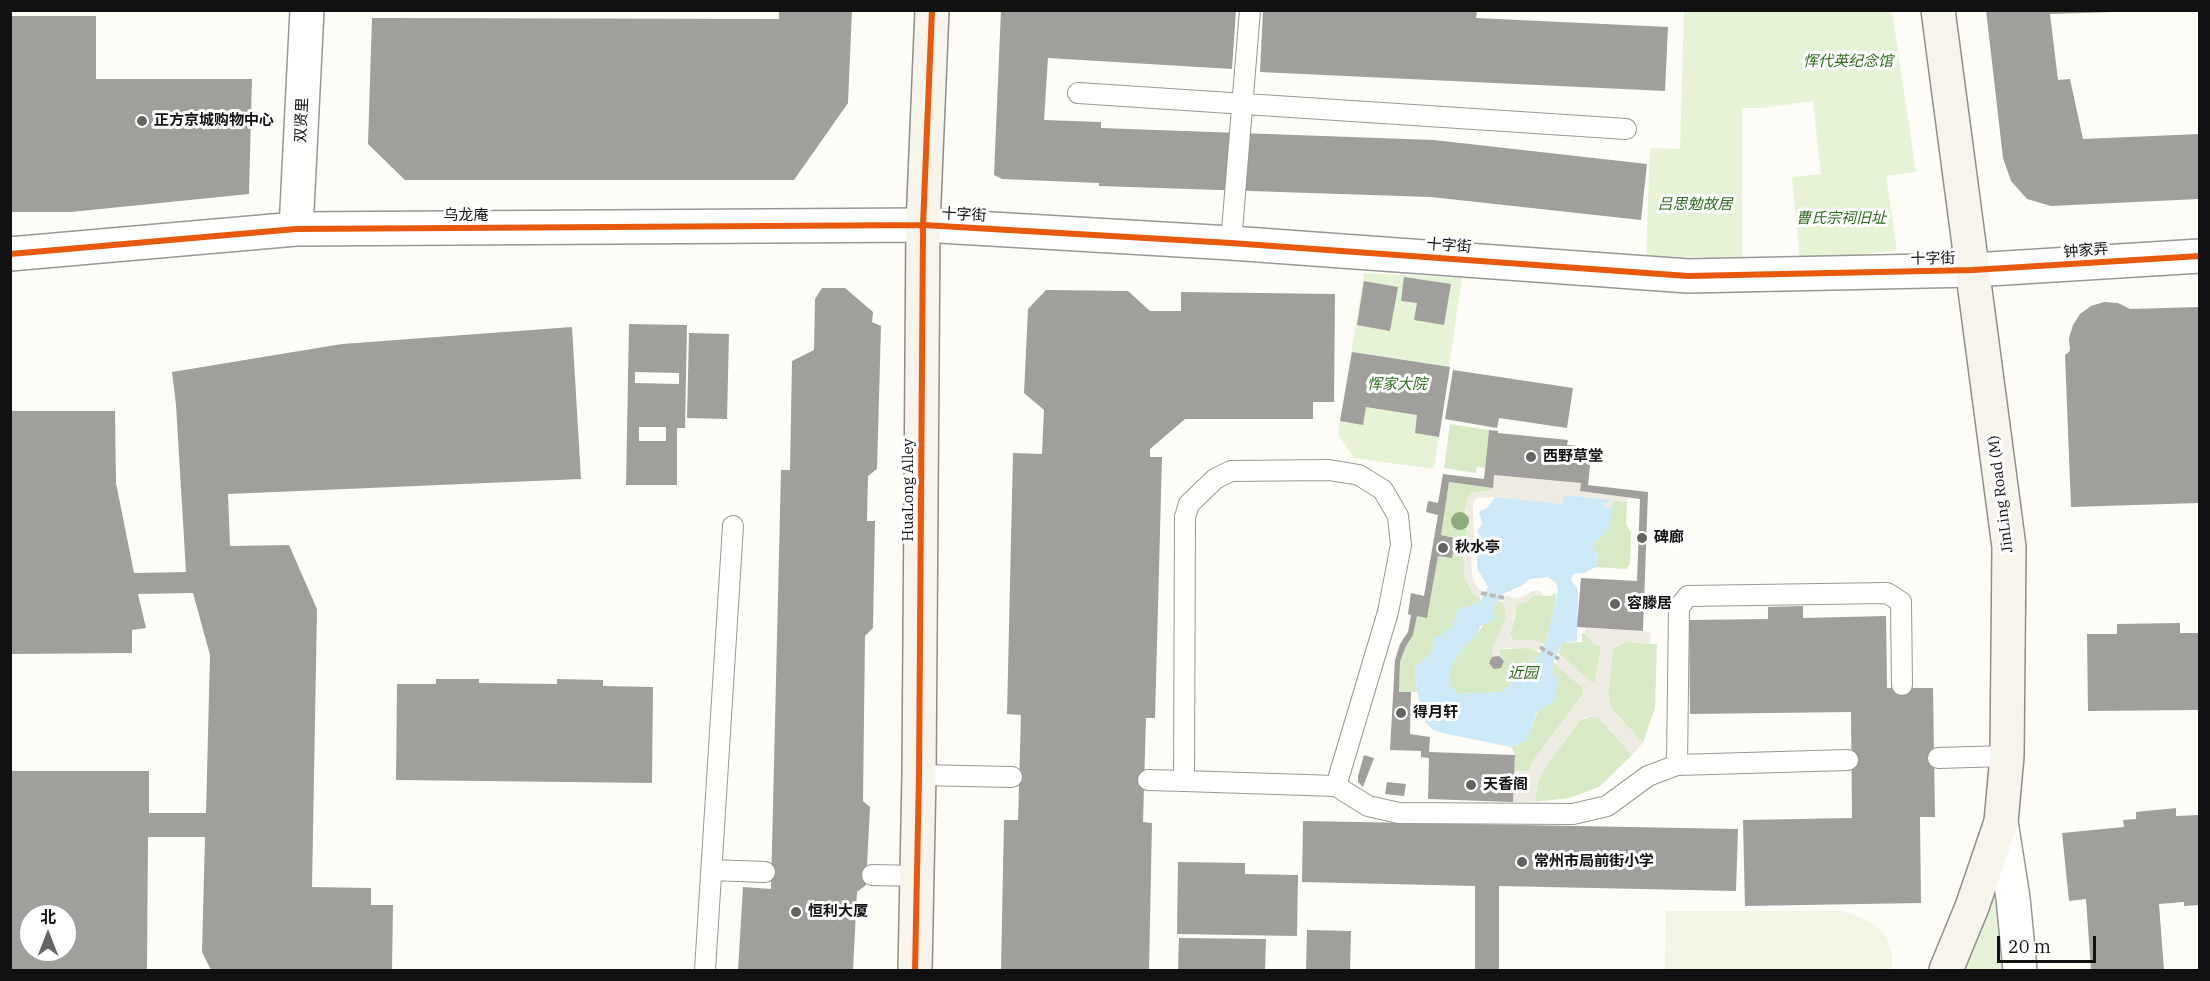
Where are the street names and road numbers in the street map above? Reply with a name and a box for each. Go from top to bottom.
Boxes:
street label: 双贤里 [292,97,312,143]
street label: 十字街 [941,205,987,225]
street label: 乌龙庵 [444,207,488,225]
street label: 十字街 [1426,235,1472,257]
street label: 钟家弄 [2063,240,2109,262]
street label: 十字街 [1910,250,1956,268]
street label: JinLing Road (M) [1985,434,2017,554]
street label: HuaLong Alley [900,439,918,541]

